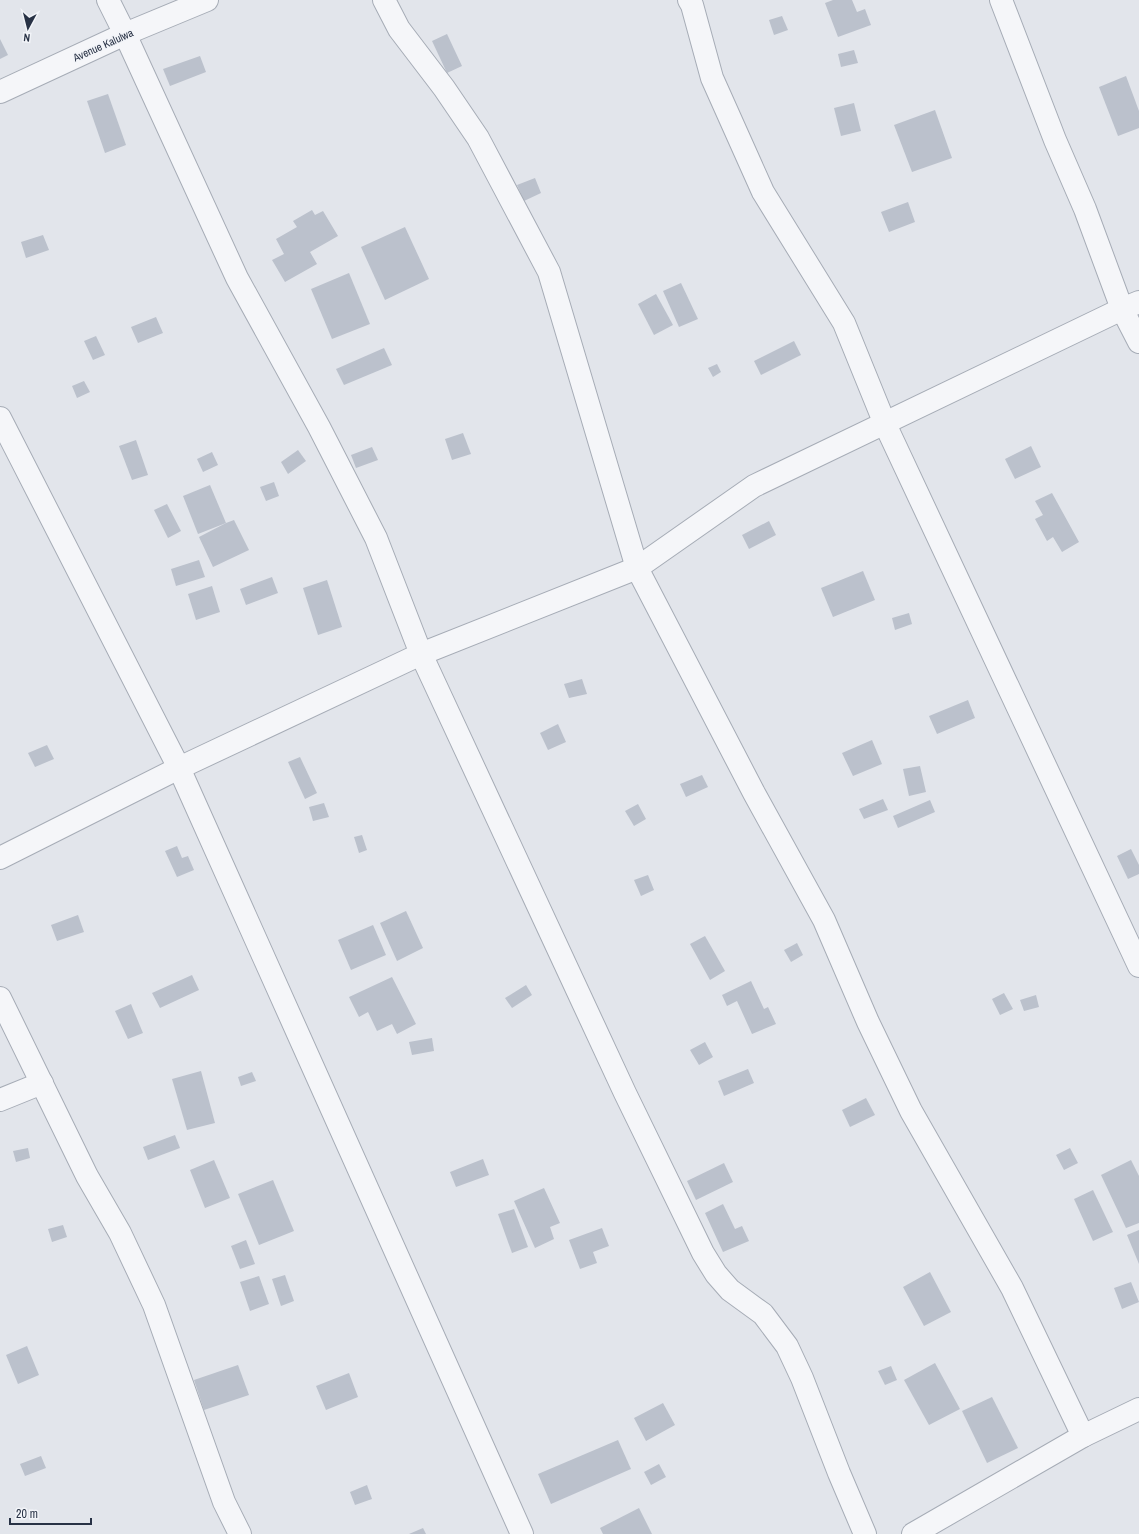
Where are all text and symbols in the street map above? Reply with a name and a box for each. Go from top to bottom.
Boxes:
north arrow [8,8,48,48]
street label: Avenue Kalulwa [70,25,135,65]
text: N [23,31,31,45]
scale bar [10,1500,91,1526]
text: 20 m [16,1506,38,1522]

